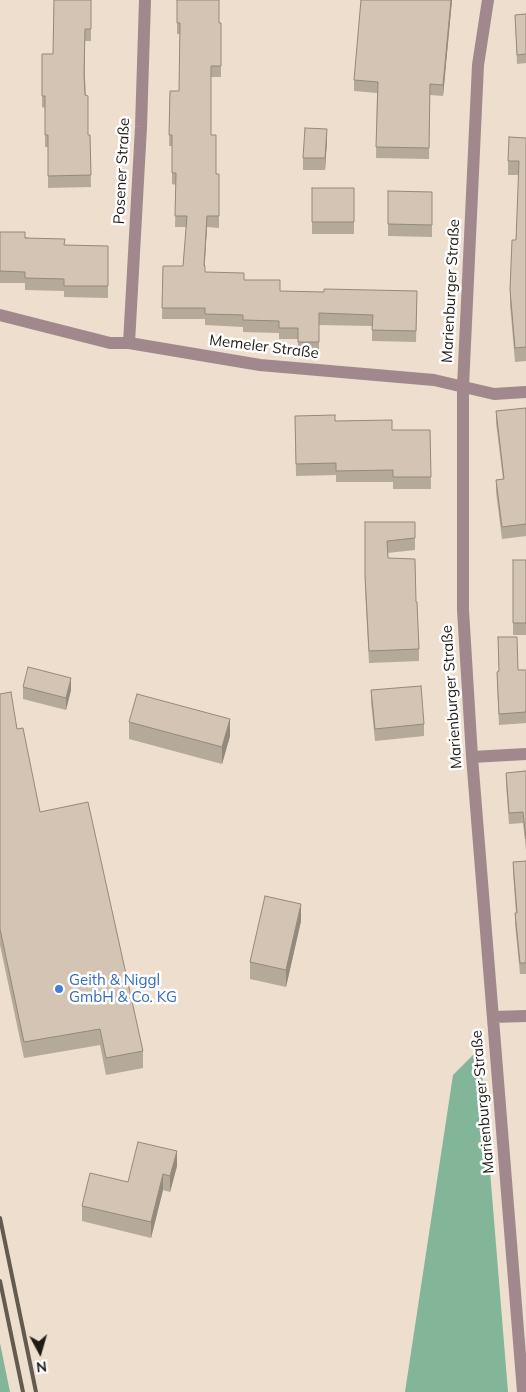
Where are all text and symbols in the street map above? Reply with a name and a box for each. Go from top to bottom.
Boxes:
street label: Posener Straße [110,117,134,225]
street label: Marienburger Straße [438,219,464,363]
street label: Memeler Straße [208,331,320,363]
street label: Marienburger Straße [438,625,466,769]
place label: Geith & Niggl GmbH & Co. KG [69,971,177,1006]
marker: Geith & Niggl GmbH & Co. KG [53,983,65,995]
street label: Marienburger Straße [468,1029,498,1175]
north arrow [15,1327,65,1377]
text: N [35,1357,48,1376]

